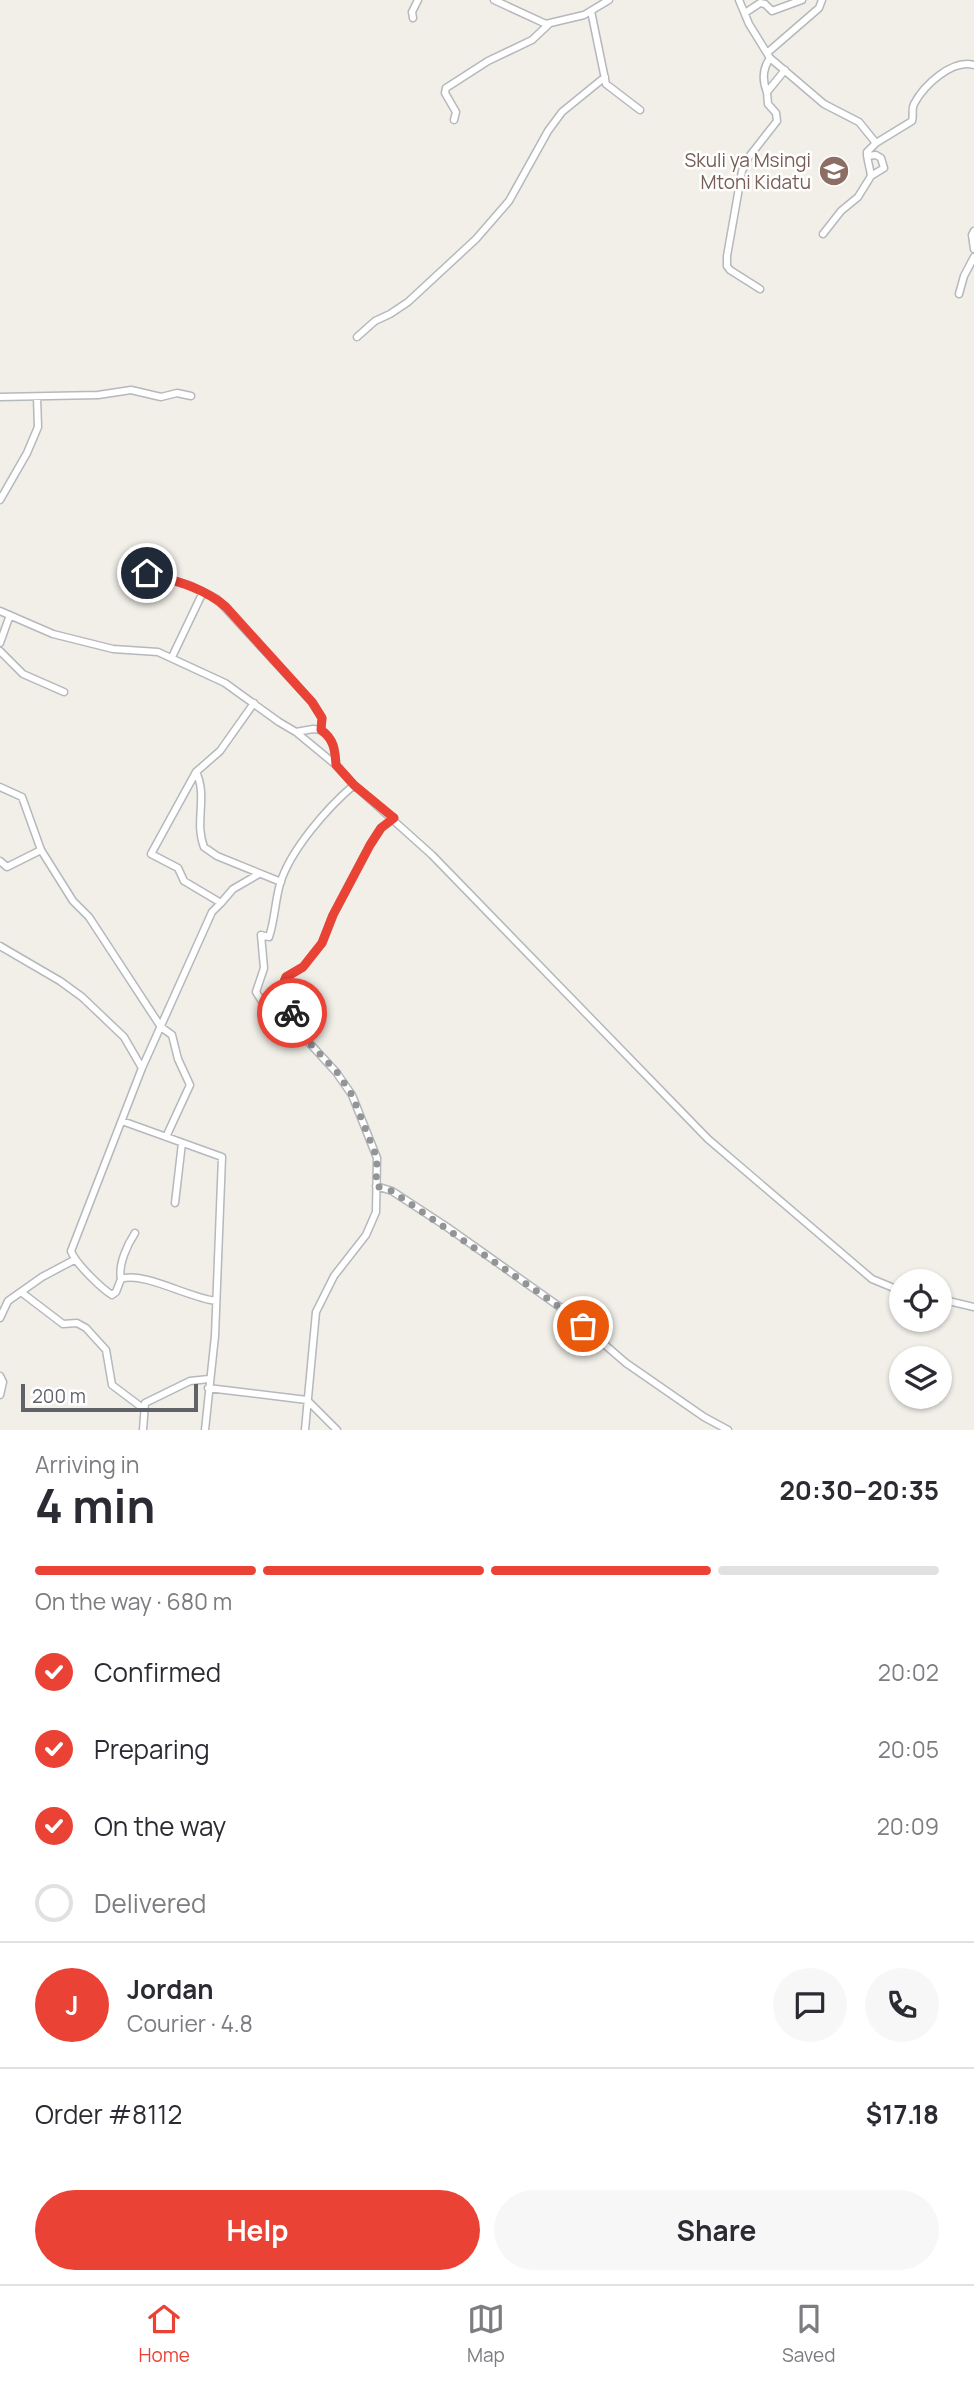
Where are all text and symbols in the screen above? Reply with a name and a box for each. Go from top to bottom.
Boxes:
place label: Skuli ya Msingi Mtoni Kidatu [685,147,811,195]
school or university icon: Skuli ya Msingi Mtoni Kidatu [817,154,851,188]
pin [117,543,177,603]
icon: home [128,554,166,592]
courier [257,978,327,1048]
icon: bike [273,994,311,1032]
map controls [889,1269,952,1409]
button: locate [889,1269,952,1332]
pin [553,1296,613,1356]
icon: bag [564,1307,602,1345]
button: layers [889,1346,952,1409]
scale bar [21,1381,198,1413]
text: 200 m [32,1383,86,1409]
text: Arriving in [35,1448,140,1480]
text: 20:30–20:35 [779,1472,939,1508]
text: 4 min [35,1474,155,1537]
text: On the way · 680 m [35,1585,232,1617]
icon: check [35,1653,73,1691]
text: Confirmed [94,1654,221,1690]
text: 20:02 [878,1656,939,1688]
icon: check [35,1730,73,1768]
text: Preparing [94,1731,210,1767]
text: 20:05 [878,1733,939,1765]
icon: check [35,1807,73,1845]
text: On the way [94,1808,226,1844]
text: 20:09 [877,1810,939,1842]
text: Delivered [94,1885,206,1921]
button: chat [773,1968,847,2042]
button: phone [865,1968,939,2042]
text: Jordan [127,1971,213,2007]
text: J [65,1987,79,2023]
text: Courier · 4.8 [127,2007,253,2039]
text: Order #8112 [35,2096,182,2132]
text: $17.18 [866,2096,939,2132]
button: Help [35,2190,480,2270]
button: Share [494,2190,939,2270]
tab: Home [139,2300,190,2368]
tab: Map [467,2300,505,2368]
tab: Saved [782,2300,835,2368]

